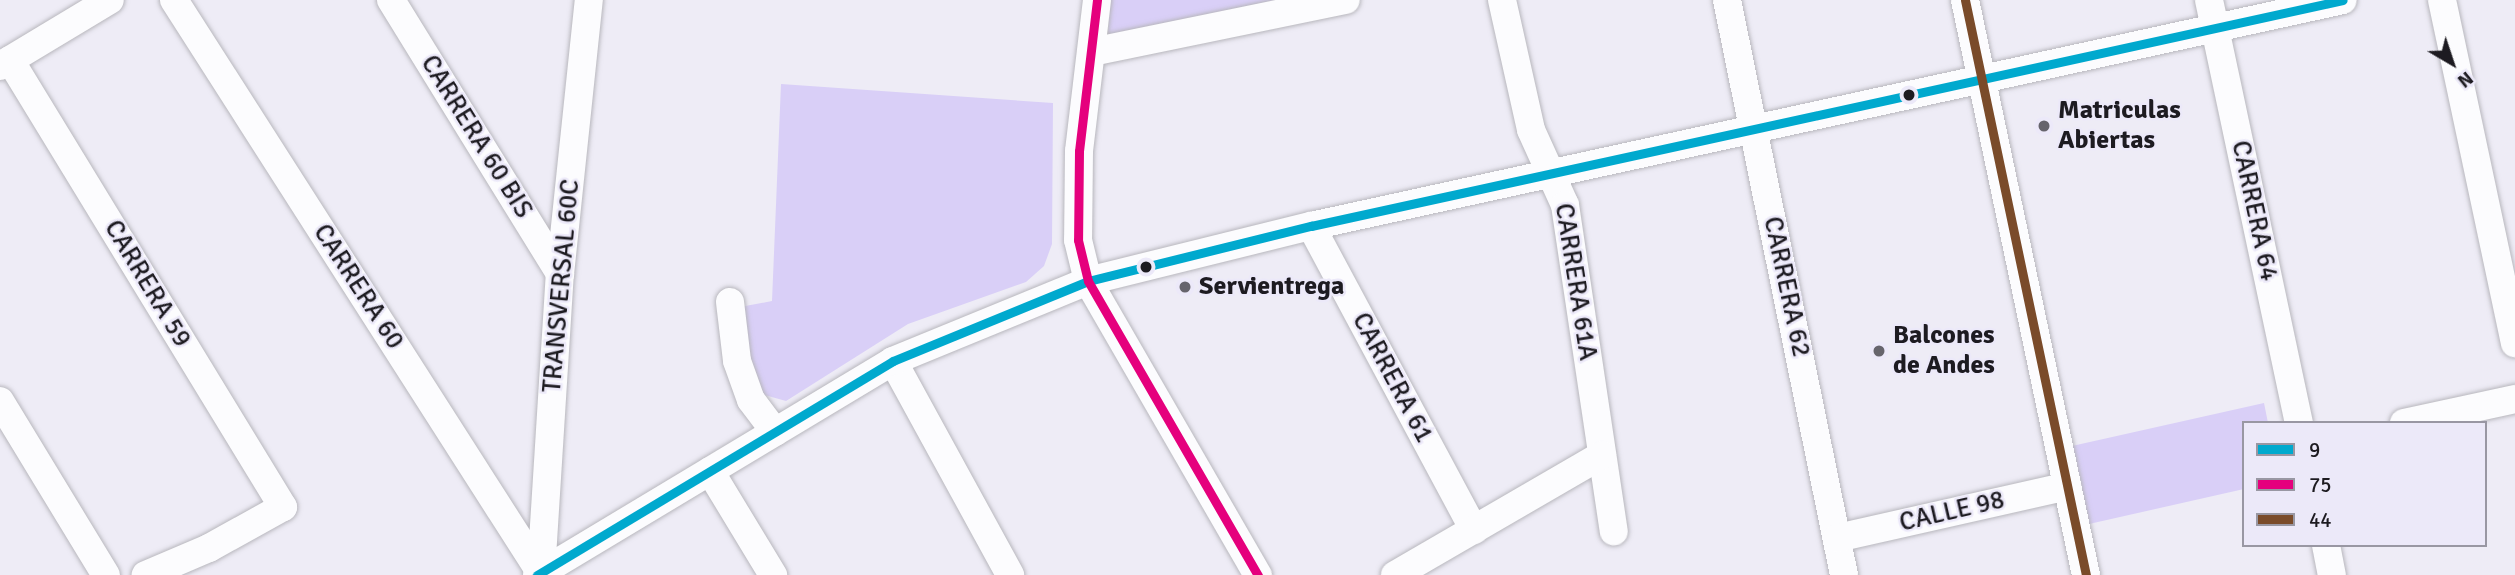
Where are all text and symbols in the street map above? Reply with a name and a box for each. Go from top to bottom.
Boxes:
north arrow [2417,28,2487,98]
street label: CARRERA 60 BIS [413,50,539,224]
text: N [2453,66,2478,93]
unlabelled marker [1902,88,1916,102]
place label: Matriculas Abiertas [2058,95,2181,156]
marker: Matriculas Abiertas [2036,118,2052,134]
street label: CARRERA 64 [2224,138,2284,284]
street label: TRANSVERSAL 60C [537,178,587,394]
street label: CARRERA 61A [1547,201,1603,363]
street label: CARRERA 62 [1756,214,1816,360]
street label: CARRERA 59 [97,215,197,353]
street label: CARRERA 60 [306,219,410,355]
unlabelled marker [1139,260,1153,274]
place label: Servientrega [1199,271,1344,303]
marker: Servientrega [1177,279,1193,295]
street label: CARRERA 61 [1345,308,1439,448]
place label: Balcones de Andes [1893,320,1995,382]
marker: Balcones de Andes [1871,343,1887,359]
legend [2242,421,2487,547]
text: 9 [2309,437,2320,463]
text: 75 [2309,472,2332,498]
street label: CALLE 98 [1896,485,2008,539]
text: 44 [2309,507,2332,533]

